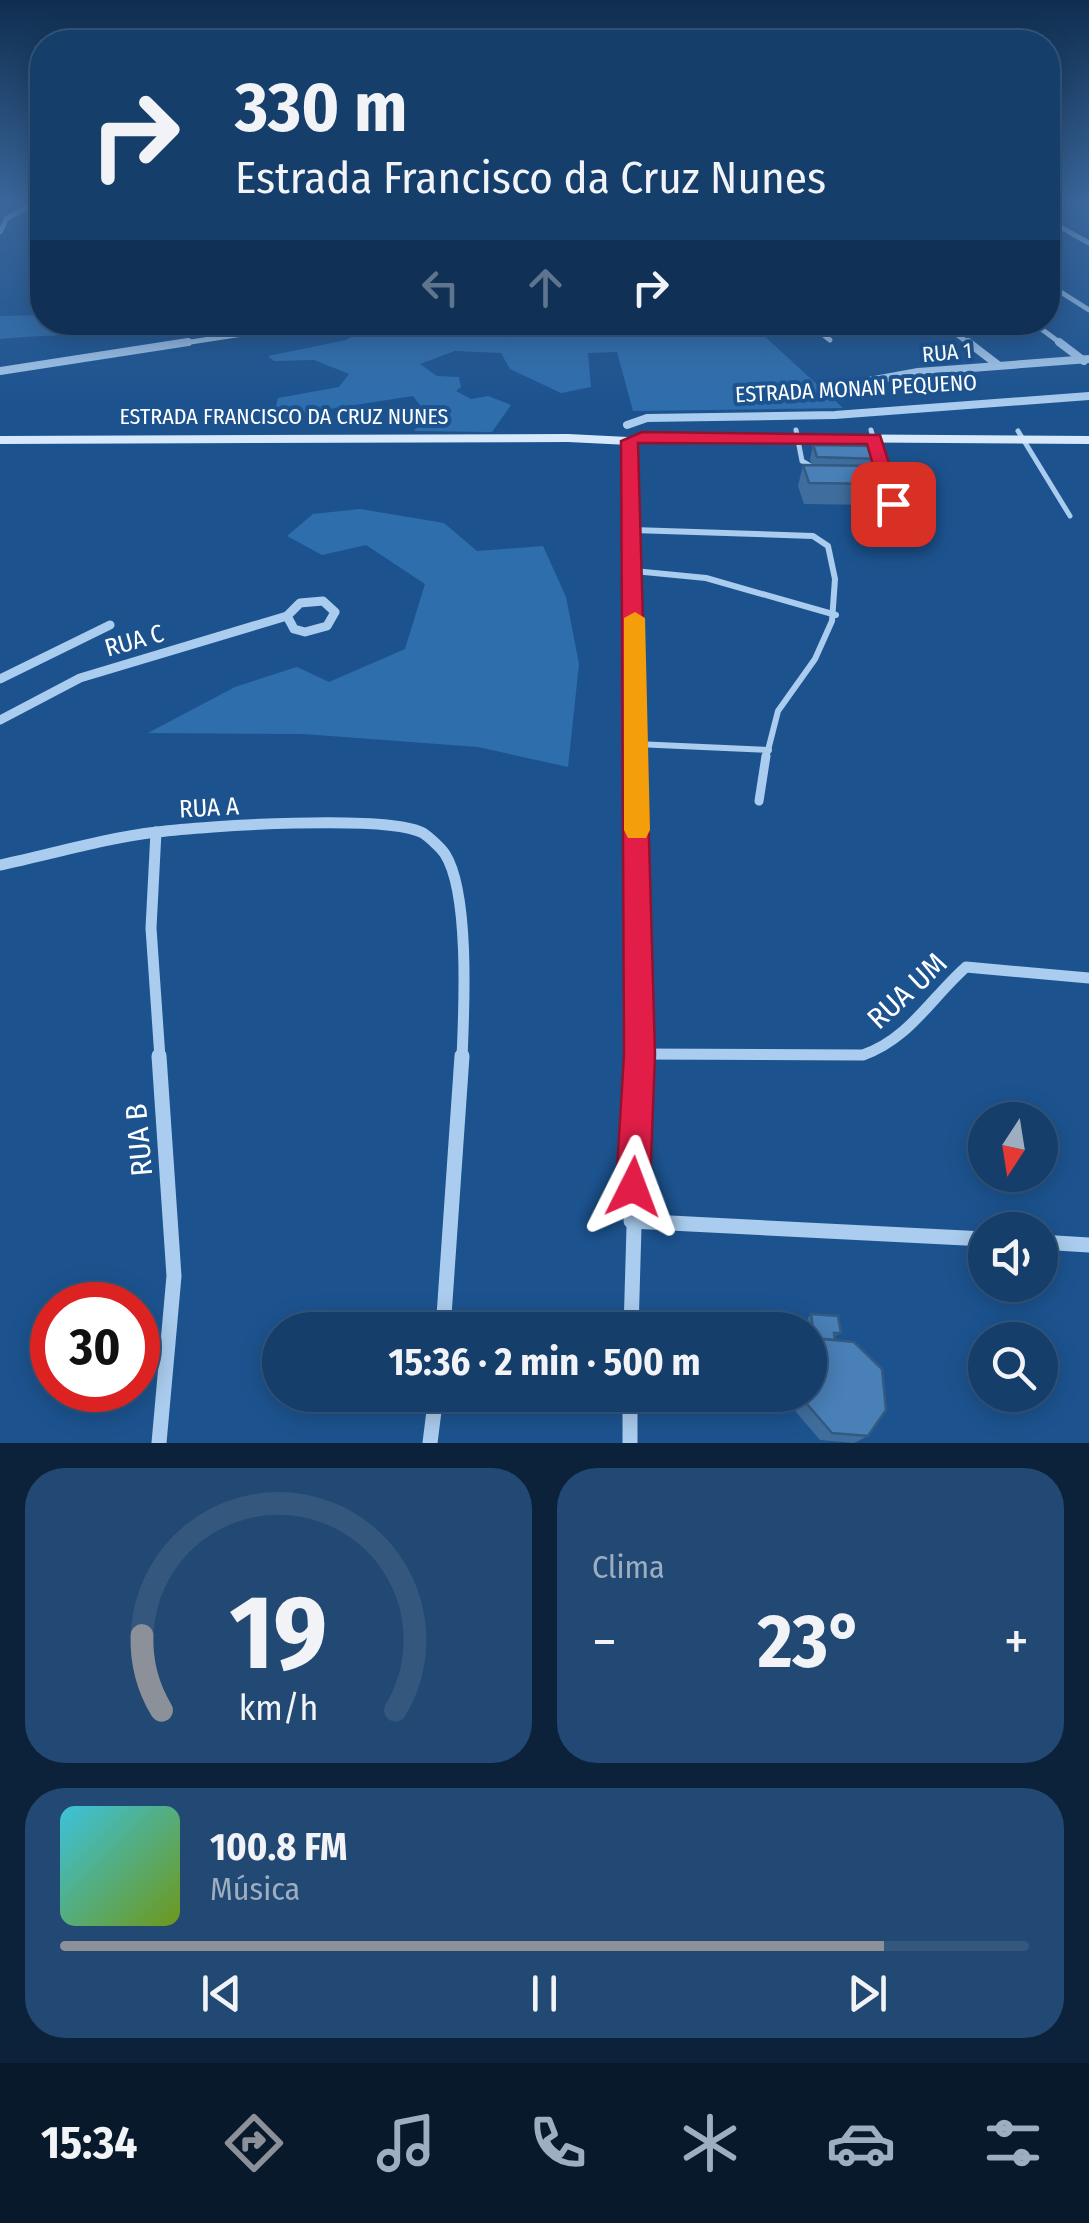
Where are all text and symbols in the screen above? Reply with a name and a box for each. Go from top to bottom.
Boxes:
text: 330 m [235,66,407,150]
icon: right [70,70,200,200]
text: Estrada Francisco da Cruz Nunes [235,151,826,205]
icon: left [413,260,468,315]
icon: ahead [518,260,573,315]
icon: right [623,260,678,315]
street label: RUA 1 [921,337,973,368]
street label: ESTRADA MONAN PEQUENO [734,369,978,408]
street label: ESTRADA FRANCISCO DA CRUZ NUNES [120,403,449,430]
pin [851,462,936,547]
icon: arrive [866,477,921,532]
street label: RUA C [101,618,167,664]
street label: RUA A [178,791,240,825]
street label: RUA UM [860,945,954,1037]
street label: RUA B [118,1102,160,1178]
north arrow [968,1102,1058,1192]
map controls [968,1102,1058,1412]
position arrow [581,1135,685,1239]
button: sound [968,1212,1058,1302]
speed limit sign: 30 [30,1282,160,1412]
button: search [968,1322,1058,1412]
text: 15:36 · 2 min · 500 m [388,1339,701,1385]
text: Clima [592,1548,665,1586]
text: 19 [230,1571,327,1696]
text: 23° [758,1597,863,1687]
text: − [592,1609,617,1675]
text: + [1004,1609,1029,1675]
text: km/h [239,1687,318,1729]
text: 100.8 FM [210,1824,347,1870]
text: Música [210,1870,300,1908]
icon: previous [194,1966,249,2021]
icon: pause [517,1966,572,2021]
icon: next [840,1966,895,2021]
icon: directions [219,2108,289,2178]
icon: music [371,2108,441,2178]
icon: phone [523,2108,593,2178]
icon: climate [675,2108,745,2178]
icon: car [826,2108,896,2178]
icon: filters [978,2108,1048,2178]
text: 15:34 [41,2116,137,2170]

